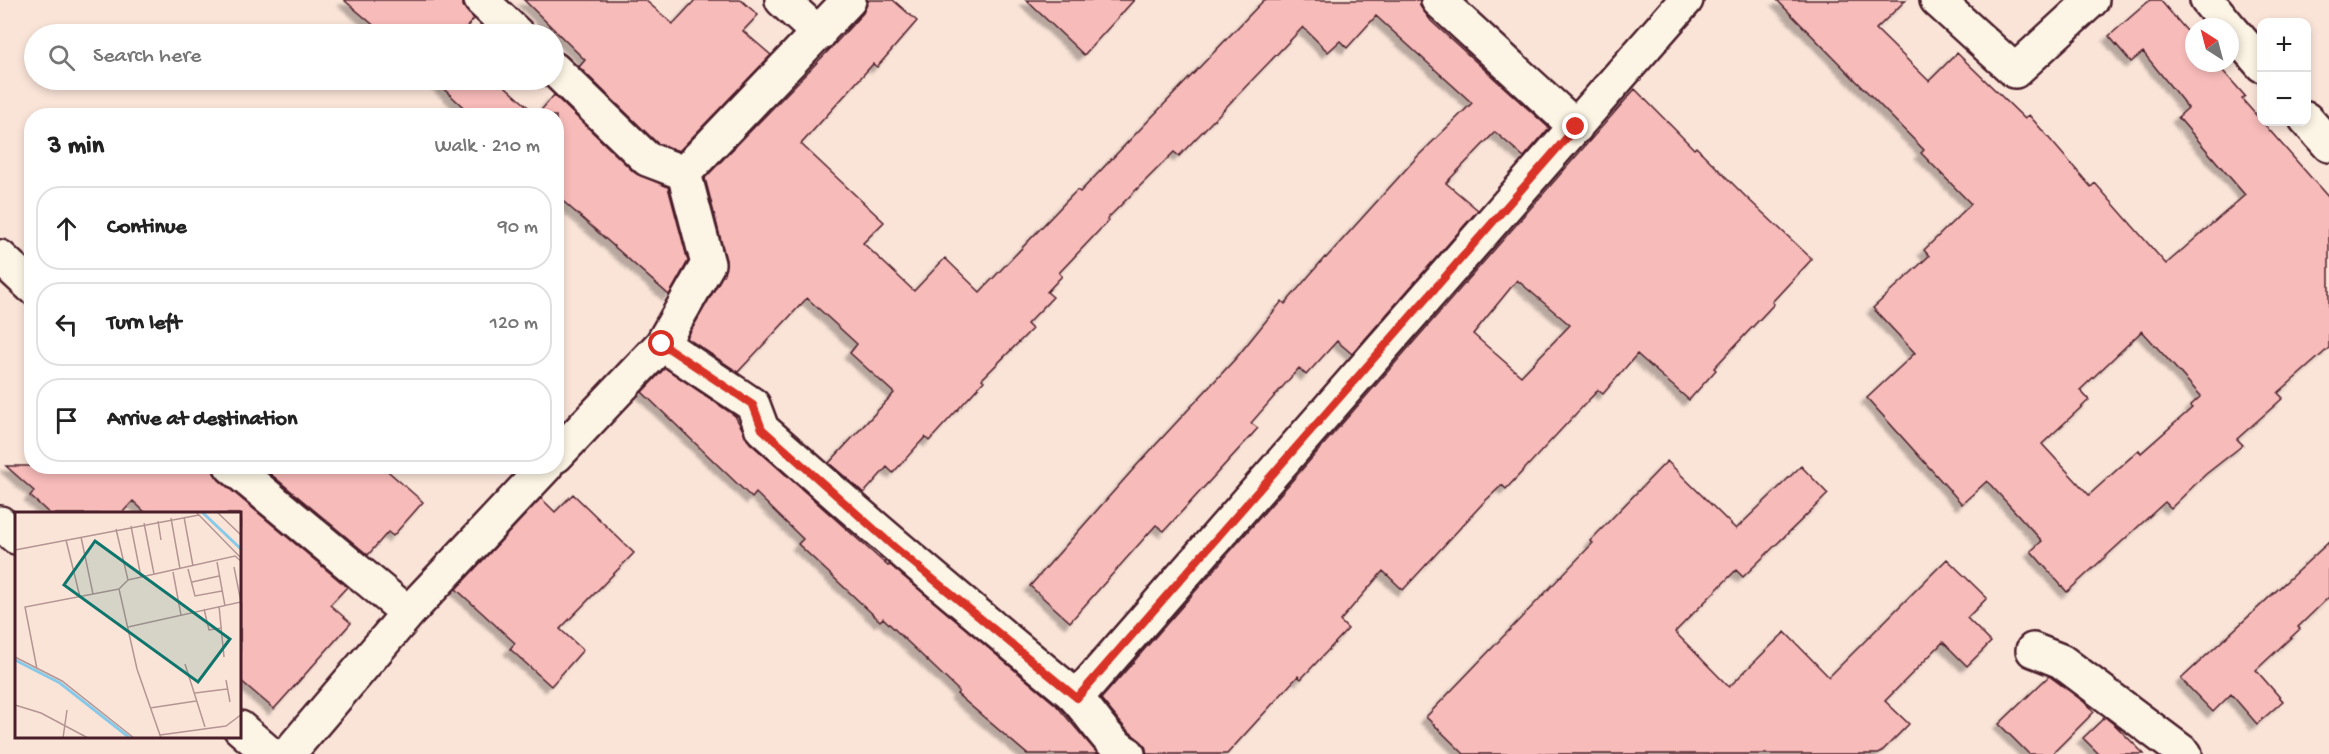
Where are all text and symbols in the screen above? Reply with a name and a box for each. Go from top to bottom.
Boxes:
north arrow [2185,18,2239,72]
map controls [2257,18,2311,126]
button: + [2257,18,2311,72]
search box [24,24,564,90]
icon: search [45,41,78,74]
text: Search here [93,44,201,70]
button: − [2257,72,2311,126]
route end [1562,113,1588,139]
text: 3 min [48,132,104,163]
text: Walk · 210 m [435,136,540,159]
icon: ahead [50,212,83,245]
text: Continue [107,215,187,241]
text: 90 m [498,217,538,240]
icon: left [50,308,83,341]
text: Turn left [107,311,181,337]
text: 120 m [490,313,538,336]
route start [648,330,674,356]
icon: arrive [50,404,83,437]
text: Arrive at destination [107,407,297,433]
inset map [15,512,242,739]

